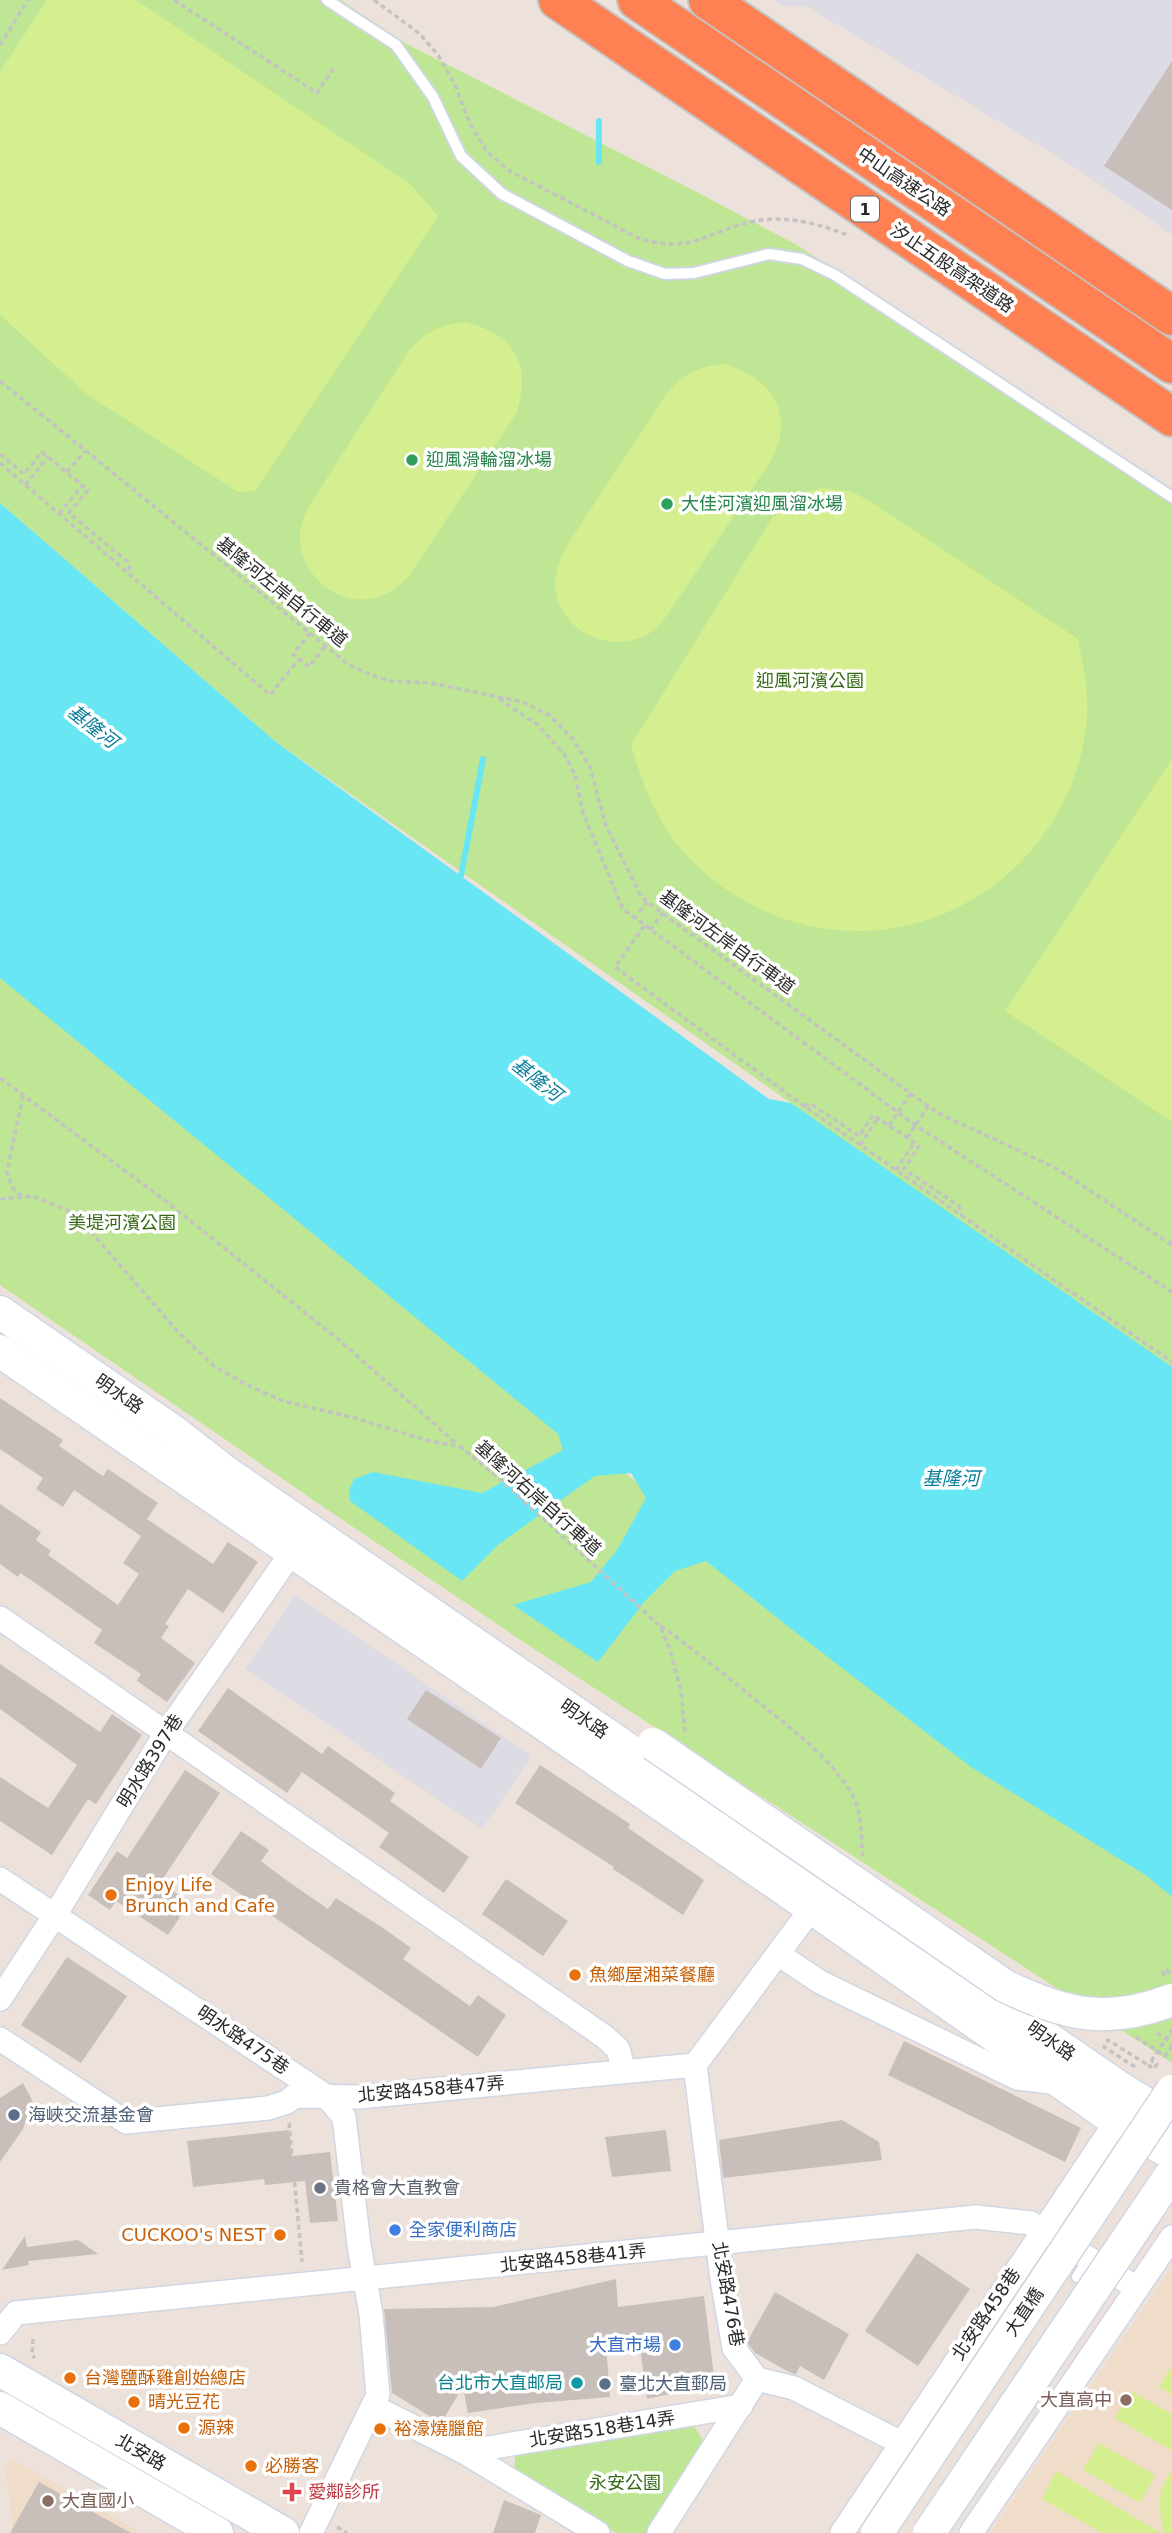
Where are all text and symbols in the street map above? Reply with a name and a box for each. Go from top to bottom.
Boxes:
street label: 中山高速公路 [854,143,955,220]
road number: 1 [851,196,879,222]
street label: 汐止五股高架道路 [887,219,1018,317]
place label: 迎風滑輪溜冰場 [426,449,552,470]
marker: 迎風滑輪溜冰場 [404,452,420,468]
place label: 大佳河濱迎風溜冰場 [681,493,843,514]
marker: 大佳河濱迎風溜冰場 [659,496,675,512]
street label: 基隆河左岸自行車道 [213,532,352,651]
park label: 迎風河濱公園 [756,670,864,691]
water label: 基隆河 [64,700,125,755]
street label: 基隆河左岸自行車道 [656,885,799,998]
water label: 基隆河 [508,1053,569,1108]
park label: 美堤河濱公園 [68,1212,176,1233]
street label: 明水路 [91,1370,147,1418]
street label: 基隆河右岸自行車道 [471,1436,606,1560]
water label: 基隆河 [922,1467,983,1489]
street label: 明水路 [556,1695,612,1743]
street label: 明水路397巷 [112,1710,187,1811]
place label: Enjoy Life Brunch and Cafe [125,1874,275,1916]
marker: Enjoy Life Brunch and Cafe [103,1887,119,1903]
place label: 魚鄉屋湘菜餐廳 [589,1964,715,1985]
marker: 魚鄉屋湘菜餐廳 [567,1967,583,1983]
street label: 明水路475巷 [193,2001,293,2078]
street label: 明水路 [1023,2017,1079,2065]
street label: 北安路458巷47弄 [357,2072,505,2105]
place label: 海峽交流基金會 [28,2104,154,2125]
marker: 海峽交流基金會 [6,2107,22,2123]
place label: 貴格會大直教會 [334,2177,460,2198]
marker: 貴格會大直教會 [312,2180,328,2196]
place label: 全家便利商店 [409,2219,517,2240]
marker: 全家便利商店 [387,2222,403,2238]
place label: CUCKOO's NEST [121,2224,267,2245]
marker: CUCKOO's NEST [272,2227,288,2243]
street label: 北安路458巷41弄 [499,2239,647,2276]
street label: 北安路476巷 [709,2240,748,2348]
street label: 北安路458巷 [947,2264,1024,2364]
street label: 大直橋 [1000,2283,1047,2340]
place label: 大直市場 [589,2334,661,2355]
marker: 大直市場 [667,2337,683,2353]
place label: 台灣鹽酥雞創始總店 [84,2367,246,2388]
marker: 台灣鹽酥雞創始總店 [62,2370,78,2386]
place label: 台北市大直邮局 [437,2372,563,2393]
place label: 臺北大直郵局 [619,2373,727,2394]
marker: 台北市大直邮局 [569,2375,585,2391]
marker: 臺北大直郵局 [597,2376,613,2392]
place label: 大直高中 [1040,2389,1112,2410]
place label: 晴光豆花 [148,2391,220,2412]
marker: 大直高中 [1118,2392,1134,2408]
marker: 晴光豆花 [126,2394,142,2410]
street label: 北安路518巷14弄 [528,2407,676,2450]
place label: 源辣 [198,2417,234,2438]
place label: 裕濠燒臘館 [394,2418,484,2439]
marker: 源辣 [176,2420,192,2436]
marker: 裕濠燒臘館 [372,2421,388,2437]
street label: 北安路 [113,2429,170,2474]
place label: 必勝客 [265,2455,319,2476]
marker: 必勝客 [243,2458,259,2474]
park label: 永安公園 [589,2472,661,2493]
place label: 愛鄰診所 [308,2481,380,2502]
marker: 愛鄰診所 [282,2482,302,2502]
place label: 大直國小 [62,2490,134,2511]
marker: 大直國小 [40,2493,56,2509]

